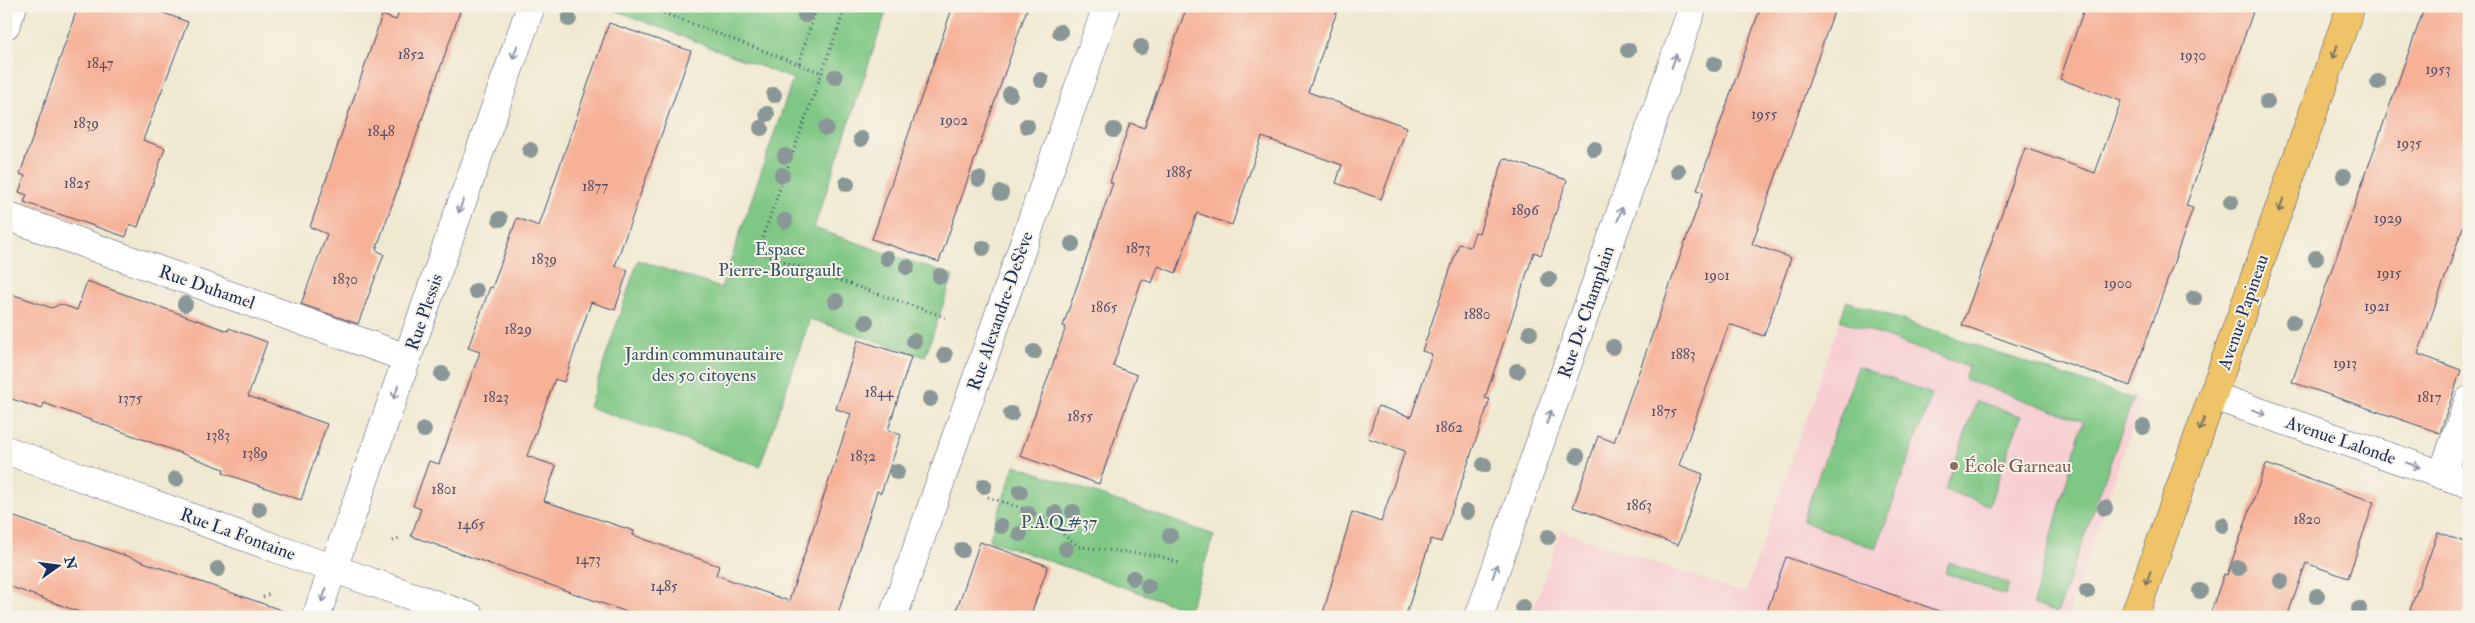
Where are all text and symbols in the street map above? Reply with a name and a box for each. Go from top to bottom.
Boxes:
one-way arrow [509,44,519,60]
one-way arrow [2330,44,2339,59]
house number: 1852 [398,45,425,64]
house number: 1930 [2180,46,2206,65]
house number: 1847 [86,54,114,73]
one-way arrow [1670,54,1679,69]
house number: 1953 [2425,60,2451,79]
house number: 1955 [1751,105,1777,124]
house number: 1902 [940,111,969,130]
house number: 1839 [73,114,99,133]
house number: 1848 [367,122,395,141]
house number: 1935 [2396,134,2422,153]
house number: 1885 [1166,163,1192,182]
house number: 1825 [64,174,91,193]
house number: 1877 [582,177,608,196]
one-way arrow [456,197,465,213]
one-way arrow [2275,197,2285,213]
house number: 1896 [1511,201,1540,220]
one-way arrow [1616,207,1625,223]
house number: 1929 [2374,209,2402,228]
street label: Rue Alexandre-DeSève [962,228,1039,394]
park label: Espace Pierre-Bourgault [718,238,842,282]
house number: 1873 [1125,239,1151,258]
street label: Rue De Champlain [1553,243,1620,381]
house number: 1839 [531,250,557,269]
street label: Avenue Papineau [2213,251,2274,374]
street label: Rue Duhamel [156,260,258,315]
house number: 1915 [2377,264,2402,283]
house number: 1901 [1704,266,1730,285]
house number: 1830 [332,270,358,289]
street label: Rue Plessis [401,271,448,353]
house number: 1900 [2104,274,2132,293]
house number: 1921 [2364,297,2390,316]
house number: 1865 [1091,298,1118,317]
house number: 1880 [1463,305,1491,324]
house number: 1829 [504,320,532,339]
park label: Jardin communautaire des 50 citoyens [624,343,784,387]
house number: 1883 [1670,345,1696,364]
house number: 1913 [2333,354,2357,373]
house number: 1844 [865,383,894,402]
one-way arrow [391,384,400,399]
house number: 1823 [483,388,509,407]
house number: 1817 [2417,388,2441,407]
house number: 1375 [118,389,143,408]
house number: 1875 [1651,402,1677,421]
house number: 1855 [1067,407,1093,426]
one-way arrow [2251,408,2266,417]
one-way arrow [1545,410,1554,426]
street label: Avenue Lalonde [2282,411,2399,470]
one-way arrow [2197,417,2206,432]
house number: 1862 [1435,418,1463,437]
house number: 1383 [206,426,230,445]
house number: 1389 [242,444,268,463]
house number: 1832 [850,447,876,466]
place label: École Garneau [1964,455,2071,478]
marker: École Garneau [1948,460,1960,472]
one-way arrow [2405,461,2420,470]
house number: 1801 [431,480,457,499]
house number: 1863 [1626,496,1652,515]
street label: Rue La Fontaine [177,503,299,566]
house number: 1820 [2293,510,2321,529]
park label: P.A.Q #37 [1021,511,1097,534]
house number: 1465 [457,515,485,534]
north arrow [32,540,82,590]
house number: 1473 [575,550,601,569]
text: N [60,554,80,572]
one-way arrow [1491,563,1500,579]
one-way arrow [2143,569,2152,585]
house number: 1485 [650,577,678,596]
one-way arrow [319,586,328,602]

